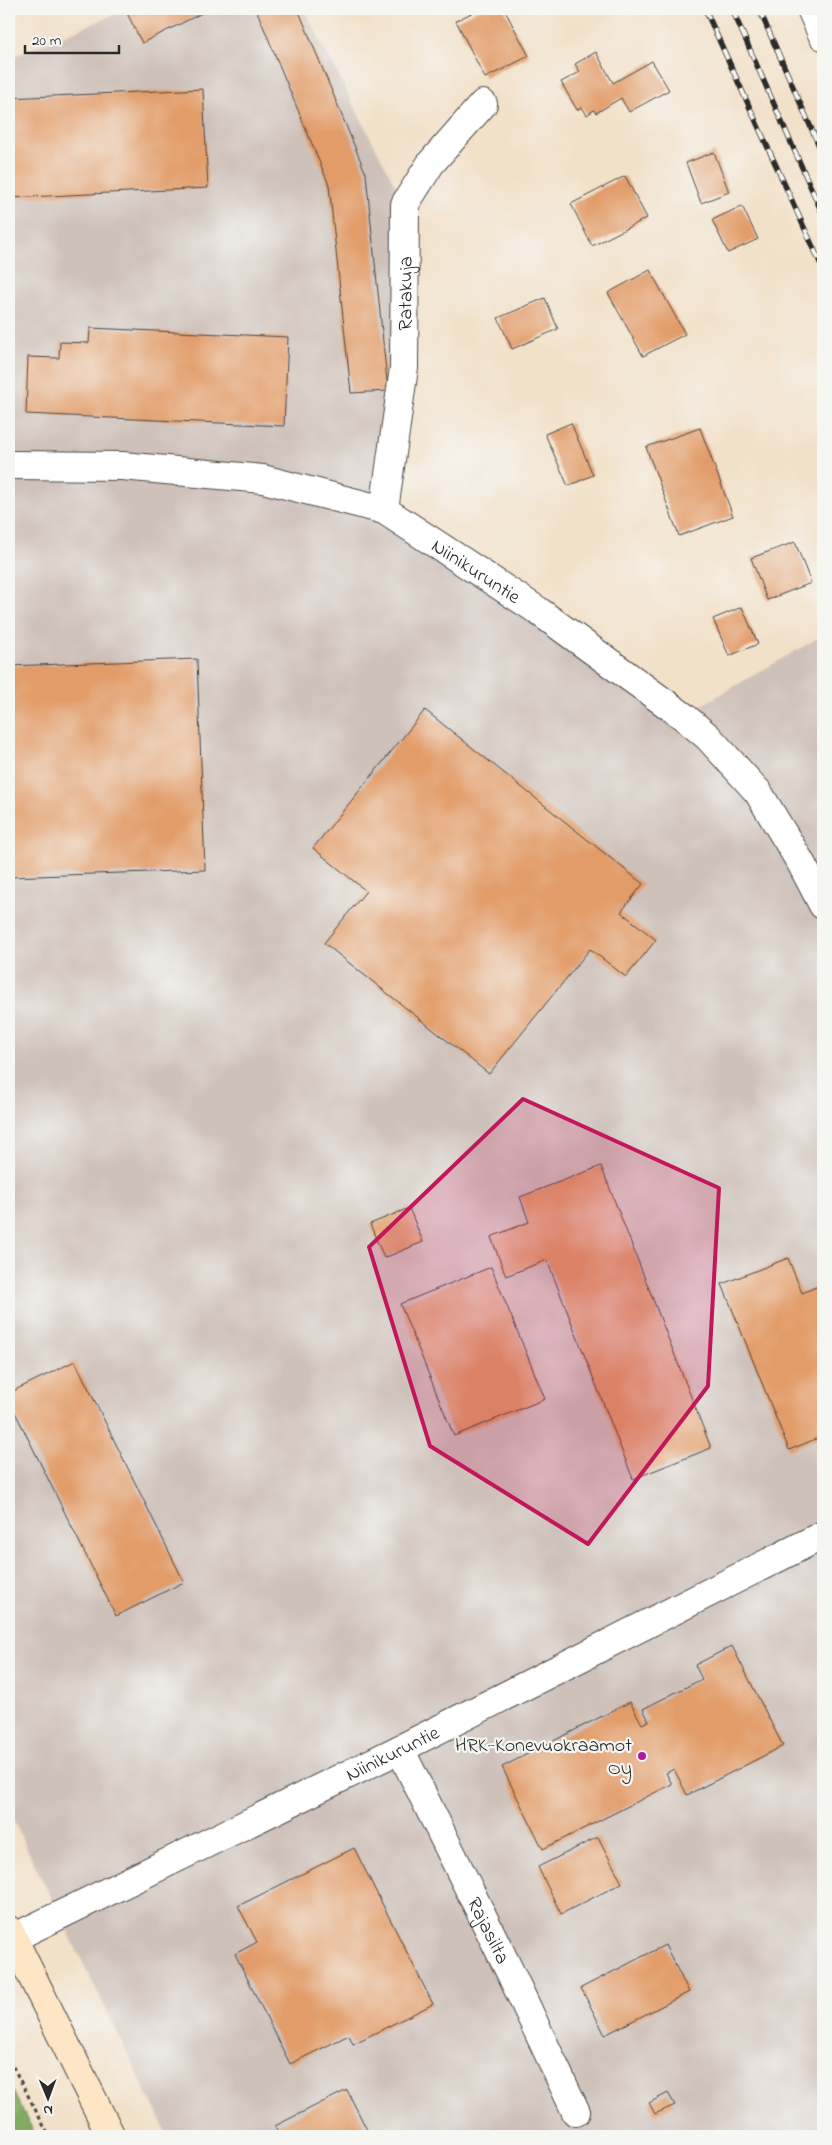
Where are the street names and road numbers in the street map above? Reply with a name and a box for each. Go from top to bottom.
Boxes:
street label: Ratakuja [392,256,422,331]
street label: Niinikuruntie [425,533,525,612]
street label: Niinikuruntie [341,1719,445,1790]
street label: Rajasilta [458,1893,516,1970]

